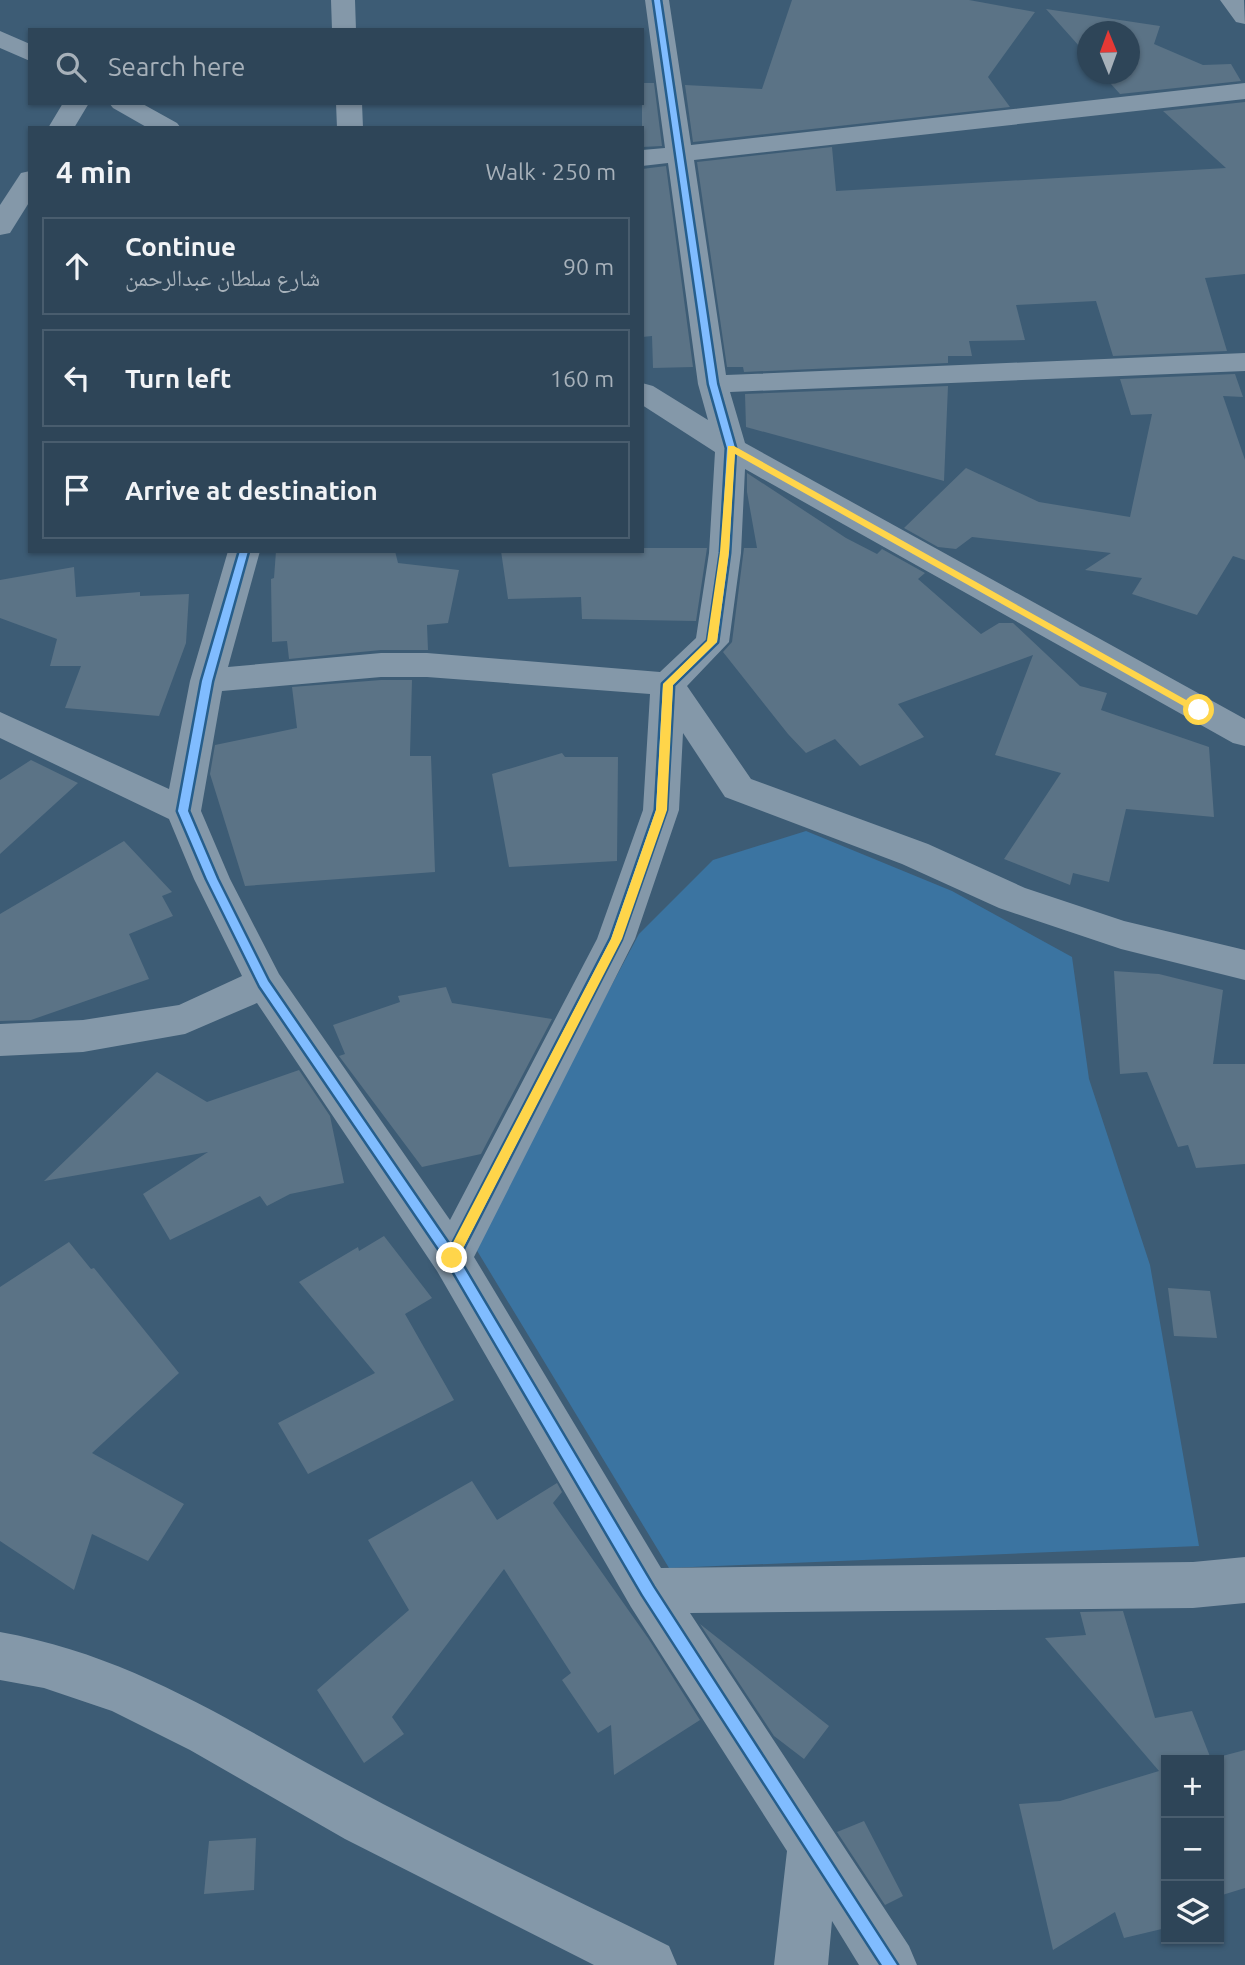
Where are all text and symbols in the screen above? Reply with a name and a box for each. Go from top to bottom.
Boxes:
north arrow [1077,21,1140,84]
search box [28,28,644,105]
icon: search [52,48,90,86]
text: Search here [108,52,245,81]
text: 4 min [56,155,132,189]
text: Walk · 250 m [485,159,616,184]
text: Continue [125,232,236,261]
icon: ahead [58,247,96,285]
text: 90 m [563,254,614,279]
text: شارع سلطان عبدالرحمن [125,265,320,290]
icon: left [58,359,96,397]
text: Turn left [125,364,231,393]
text: 160 m [550,366,614,391]
icon: arrive [58,471,96,509]
text: Arrive at destination [125,476,378,505]
route start [1183,694,1214,725]
route end [436,1242,467,1273]
map controls [1161,1755,1224,1944]
button: + [1161,1755,1224,1818]
button: − [1161,1818,1224,1881]
button: layers [1161,1881,1224,1944]

